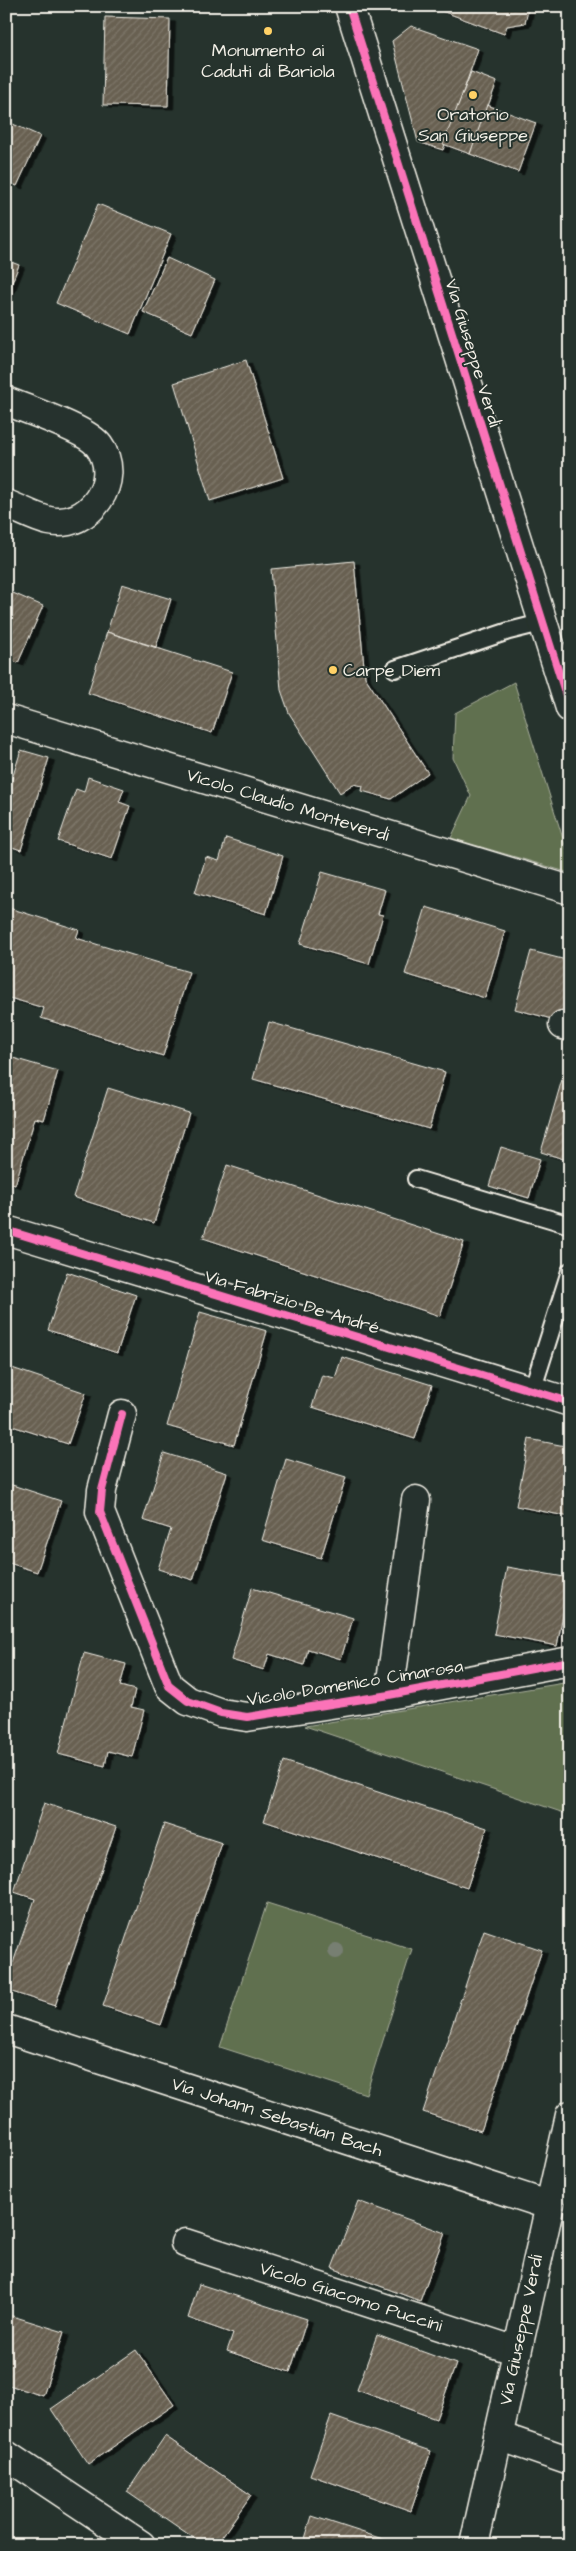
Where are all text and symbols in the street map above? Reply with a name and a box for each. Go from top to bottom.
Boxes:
marker: Monumento ai Caduti di Bariola [262,25,274,37]
place label: Monumento ai Caduti di Bariola [201,38,335,84]
marker: Oratorio San Giuseppe [467,89,479,101]
place label: Oratorio San Giuseppe [418,102,528,148]
street label: Via Giuseppe Verdi [439,276,507,430]
place label: Carpe Diem [343,658,440,683]
marker: Carpe Diem [327,664,339,676]
street label: Vicolo Claudio Monteverdi [184,762,393,848]
street label: Via Fabrizio De André [201,1263,383,1341]
street label: Vicolo Domenico Cimarosa [245,1654,465,1712]
street label: Via Johann Sebastian Bach [168,2071,386,2163]
street label: Via Giuseppe Verdi [493,2252,549,2408]
street label: Vicolo Giacomo Puccini [256,2256,446,2338]

